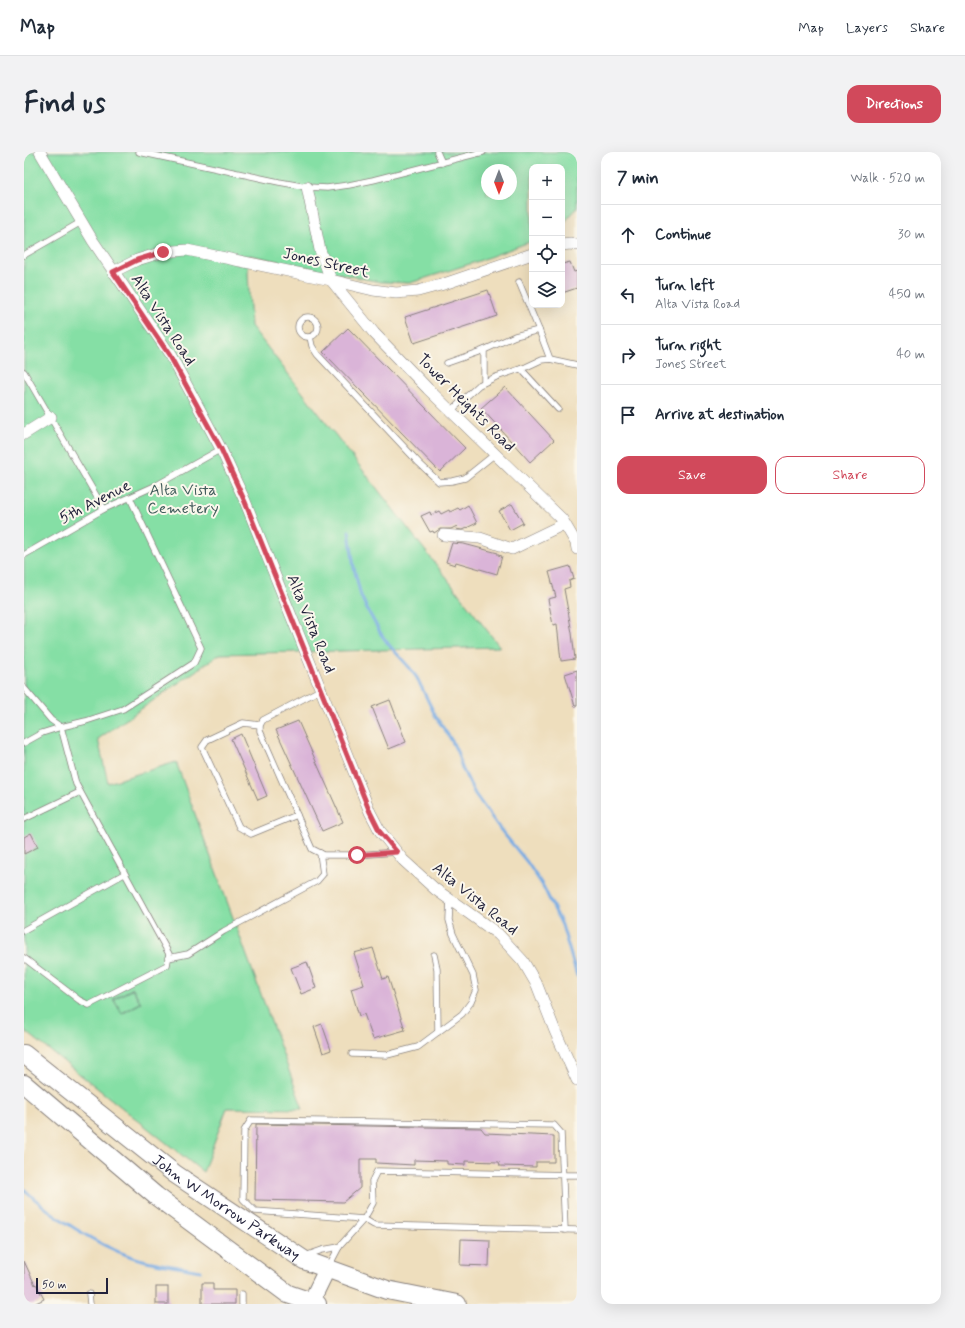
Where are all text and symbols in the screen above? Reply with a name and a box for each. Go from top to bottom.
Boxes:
text: Map [20,15,55,40]
text: Map [798,19,824,37]
text: Layers [846,19,888,37]
text: Share [910,19,945,37]
button: Directions [847,85,941,123]
text: Find us [24,86,105,123]
north arrow [481,164,517,200]
map controls [529,164,565,308]
button: + [529,164,565,200]
text: 7 min [617,167,659,189]
text: Walk · 520 m [851,170,925,187]
button: − [529,200,565,236]
icon: ahead [617,224,639,246]
text: Continue [655,225,711,245]
text: 30 m [898,226,925,243]
button: locate [529,236,565,272]
route end [154,243,172,261]
street label: Jones Street [281,243,372,283]
street label: Alta Vista Road [126,270,200,370]
button: layers [529,272,565,308]
text: Turn left [655,276,715,296]
icon: left [617,284,639,306]
text: 450 m [889,286,925,303]
text: Alta Vista Road [655,296,740,313]
text: Turn right [655,336,722,356]
icon: right [617,344,639,366]
text: 40 m [896,346,925,363]
street label: Tower Heights Road [412,349,520,457]
text: Jones Street [655,356,727,373]
icon: arrive [617,404,639,426]
text: Arrive at destination [655,405,784,425]
button: Save [617,456,767,494]
button: Share [775,456,925,494]
street label: 5th Avenue [56,475,134,529]
park label: Alta Vista Cemetery [147,480,219,519]
street label: Alta Vista Road [282,571,340,677]
route start [348,846,366,864]
street label: Alta Vista Road [428,858,522,940]
street label: John W Morrow Parkway [148,1149,305,1265]
scale bar [36,1276,108,1295]
text: 50 m [42,1278,67,1292]

